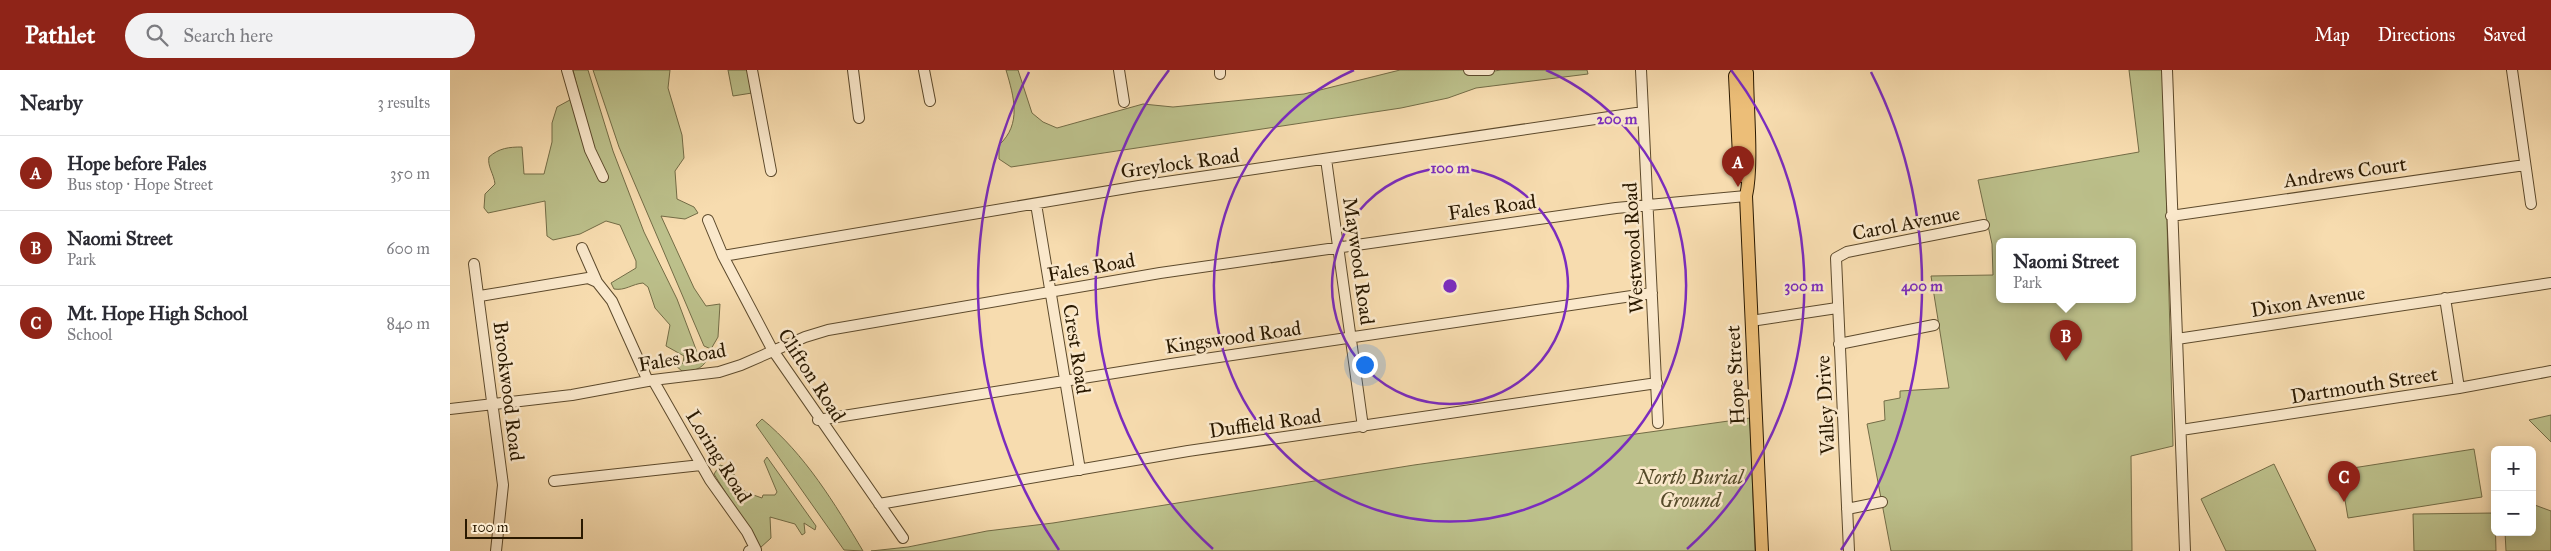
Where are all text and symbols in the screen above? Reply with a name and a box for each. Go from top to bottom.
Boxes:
search box [125,13,475,58]
text: Pathlet [25,20,95,50]
icon: search [143,21,171,49]
text: Search here [183,24,273,47]
text: Map [2314,24,2350,46]
text: Directions [2378,24,2455,46]
text: Saved [2483,24,2526,46]
text: Nearby [20,90,83,116]
text: 3 results [377,93,430,112]
text: 200 m [1597,110,1638,128]
street label: Greylock Road [1119,143,1241,183]
pin: A [1722,146,1754,187]
text: Hope before Fales [67,152,206,175]
street label: Andrews Court [2281,152,2408,193]
text: 100 m [1430,159,1470,177]
text: A [31,164,41,183]
text: 350 m [390,164,430,183]
text: Bus stop · Hope Street [67,175,213,194]
street label: Westwood Road [1618,182,1648,314]
street label: Fales Road [1446,189,1538,225]
street label: Maywood Road [1338,196,1380,326]
street label: Carol Avenue [1850,201,1962,245]
text: Naomi Street [67,227,173,250]
popup [1996,238,2136,303]
text: B [31,239,41,258]
text: 600 m [386,239,430,258]
street label: Fales Road [1045,247,1137,287]
text: Park [67,250,96,269]
text: Naomi Street [2013,250,2119,273]
text: Park [2013,273,2042,292]
centre of rings [1441,277,1459,295]
text: 300 m [1784,277,1824,296]
text: 400 m [1901,277,1943,296]
street label: Dixon Avenue [2249,280,2367,322]
text: Mt. Hope High School [67,302,248,325]
street label: Crest Road [1058,302,1096,396]
text: C [31,314,41,333]
text: 840 m [386,314,430,333]
street label: Kingswood Road [1163,316,1303,359]
street label: Brookwood Road [489,320,529,462]
pin: B [2050,320,2082,361]
street label: Clifton Road [773,324,851,426]
text: School [67,325,112,344]
street label: Hope Street [1720,325,1750,425]
street label: Fales Road [636,337,728,377]
your location [1352,352,1378,378]
street label: Valley Drive [1810,355,1840,456]
street label: Dartmouth Street [2289,362,2439,408]
street label: Duffield Road [1207,403,1323,443]
street label: Loring Road [680,405,757,507]
map controls [2491,446,2536,536]
button: + [2491,446,2536,491]
pin: C [2328,461,2360,502]
park label: North Burial Ground [1636,465,1745,512]
button: − [2491,491,2536,536]
scale bar [465,516,582,539]
text: 100 m [472,519,509,536]

